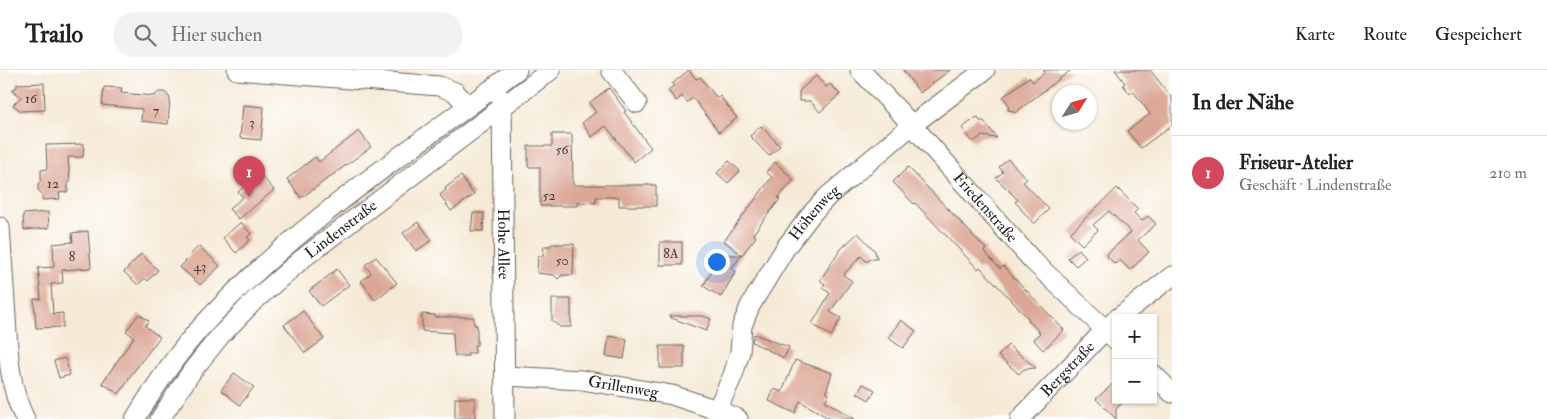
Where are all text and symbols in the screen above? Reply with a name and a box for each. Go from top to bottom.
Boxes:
search box [113,12,463,57]
text: Trailo [25,19,83,50]
icon: search [131,21,159,49]
text: Hier suchen [171,23,262,47]
text: Karte [1295,23,1335,46]
text: Route [1363,23,1407,46]
text: Gespeichert [1435,23,1522,46]
north arrow [1052,85,1097,130]
text: In der Nähe [1192,89,1294,116]
house number: 16 [25,90,38,107]
house number: 7 [153,102,160,119]
house number: 3 [249,114,255,131]
house number: 56 [555,141,570,158]
text: Friseur-Atelier [1239,151,1353,175]
pin: 1 [233,156,265,197]
text: 1 [1205,163,1211,183]
text: 210 m [1489,163,1527,183]
street label: Friedenstraße [949,168,1022,247]
house number: 12 [47,175,59,192]
text: Geschäft · Lindenstraße [1239,175,1392,195]
street label: Höhenweg [785,179,845,245]
house number: 52 [542,187,556,204]
street label: Lindenstraße [301,195,381,263]
street label: Hohe Allee [493,209,514,280]
house number: 8A [663,245,679,262]
house number: 8 [69,248,76,265]
your location [704,249,730,275]
house number: 50 [555,252,569,269]
house number: 43 [194,258,206,275]
map controls [1112,314,1157,404]
button: + [1112,314,1157,359]
street label: Bergstraße [1036,337,1099,401]
button: − [1112,359,1157,404]
street label: Grillenweg [587,371,661,403]

